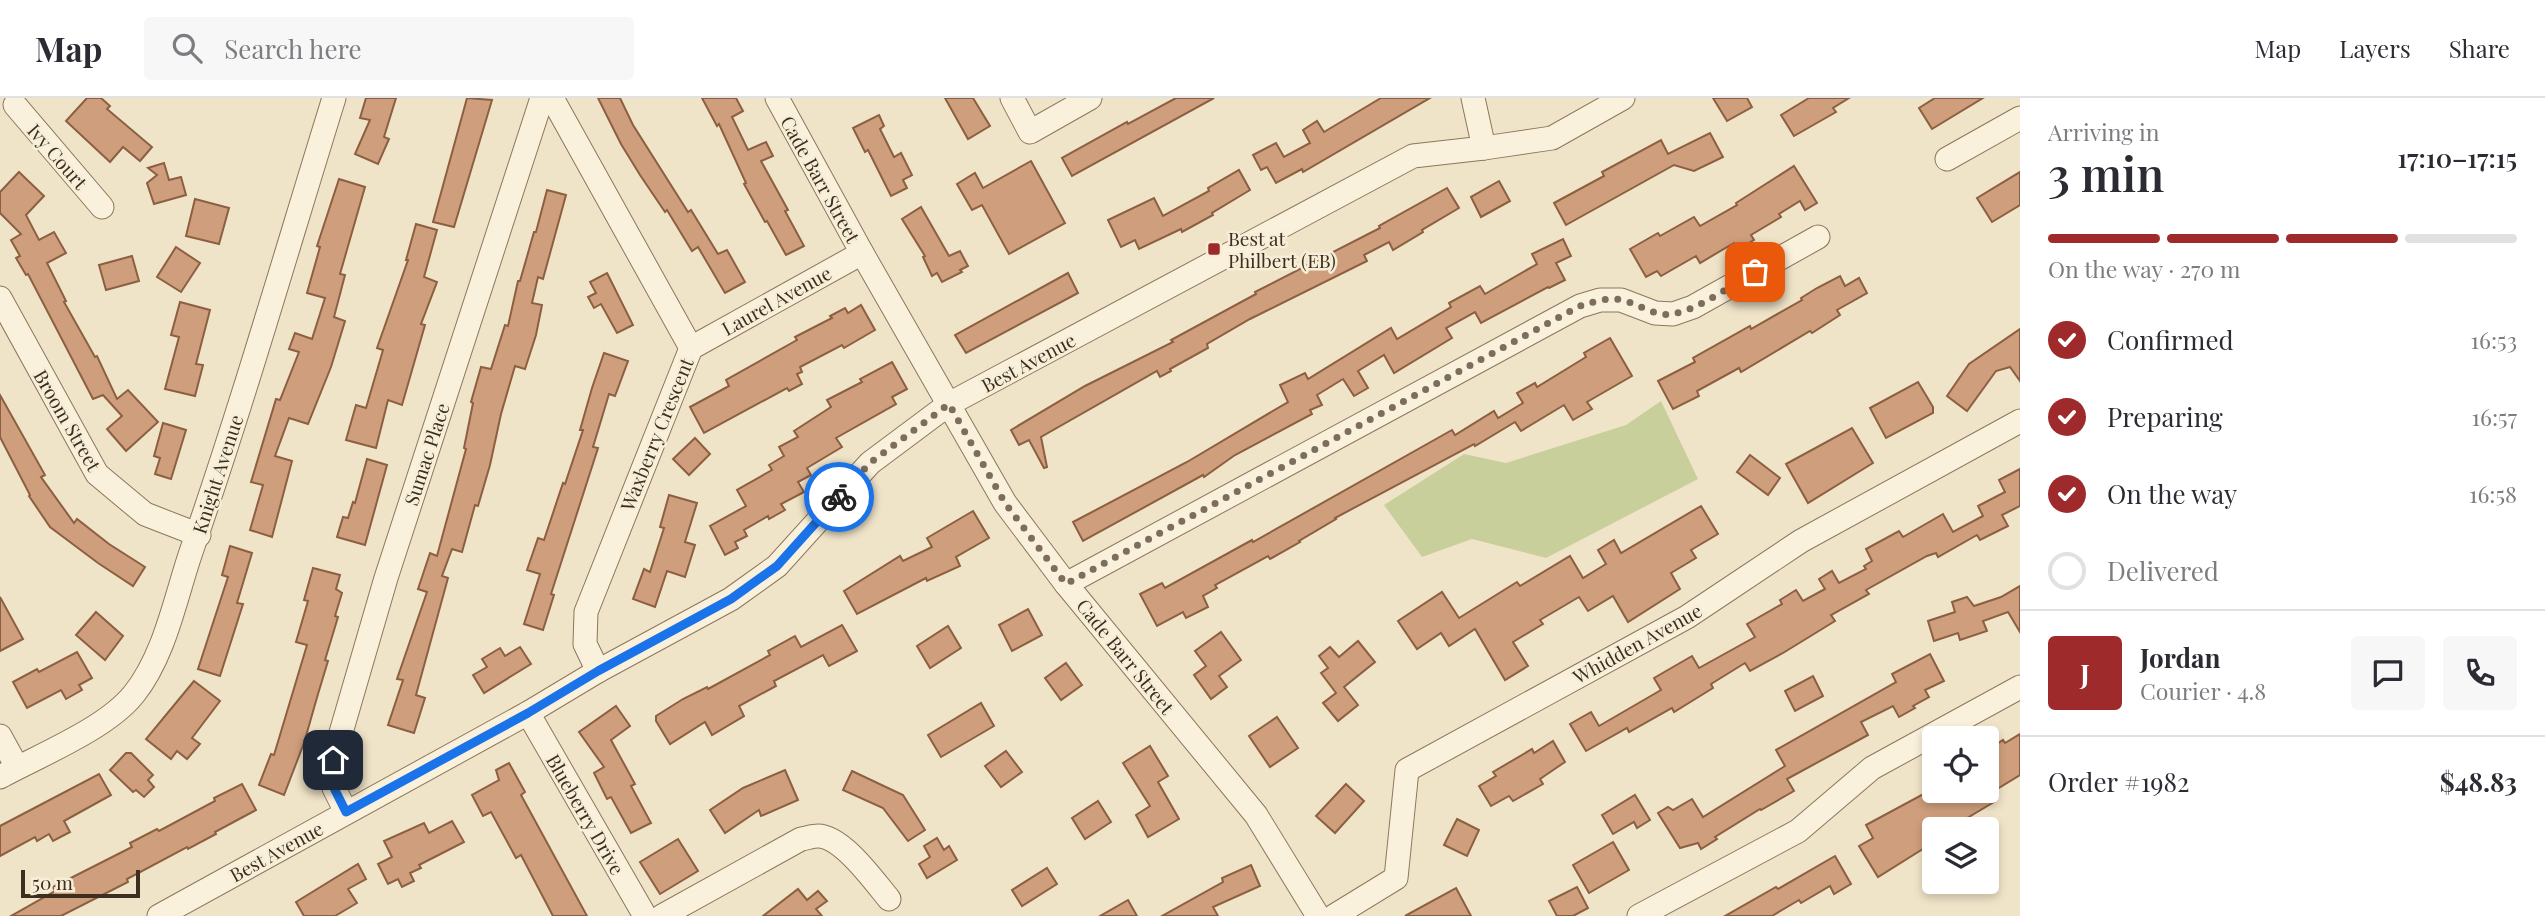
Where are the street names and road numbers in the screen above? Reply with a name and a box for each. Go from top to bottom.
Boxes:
street label: Cade Barr Street [775,111,867,247]
street label: Ivy Court [22,118,94,195]
street label: Laurel Avenue [717,259,835,341]
street label: Best Avenue [976,326,1080,398]
street label: Waxberry Crescent [613,353,699,515]
street label: Broom Street [28,364,108,476]
street label: Sumac Place [397,399,455,509]
street label: Knight Avenue [186,411,248,537]
street label: Cade Barr Street [1071,593,1181,719]
street label: Whidden Avenue [1567,597,1706,690]
street label: Blueberry Drive [541,749,631,879]
street label: Best Avenue [225,815,327,887]

